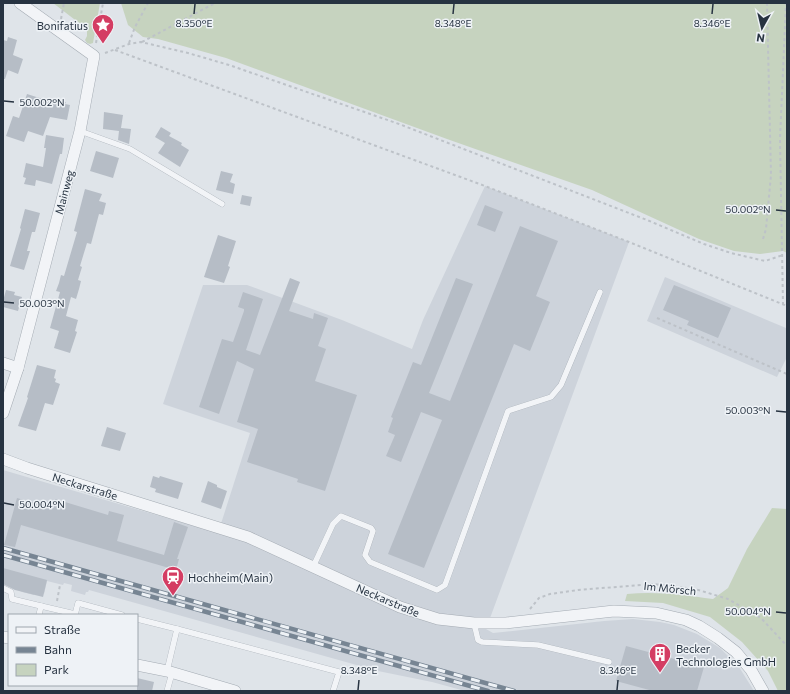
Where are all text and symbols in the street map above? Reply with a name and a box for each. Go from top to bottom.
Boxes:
north arrow [742,8,782,48]
place icon: Bonifatius [90,12,116,45]
text: 8.350°E [176,17,212,29]
text: 8.348°E [435,17,471,29]
text: 8.346°E [694,17,730,29]
place label: Bonifatius [37,19,88,32]
text: N [756,31,766,45]
text: 50.002°N [19,96,65,108]
street label: Mainweg [52,168,76,216]
text: 50.002°N [725,203,771,215]
text: 50.003°N [19,297,65,309]
text: 50.003°N [725,404,771,416]
street label: Neckarstraße [51,470,119,502]
text: 50.004°N [19,498,65,510]
station icon: Hochheim(Main) [160,564,186,597]
place label: Hochheim(Main) [188,571,273,584]
street label: Im Mörsch [643,579,697,597]
street label: Neckarstraße [354,581,422,619]
text: 50.004°N [725,605,771,617]
legend [8,614,138,686]
text: Straße [44,622,80,636]
building icon: Becker Technologies GmbH [647,641,673,674]
text: Bahn [44,642,72,656]
place label: Becker Technologies GmbH [676,642,776,668]
text: Park [44,662,70,676]
text: 8.348°E [341,664,377,676]
text: 8.346°E [600,664,636,676]

